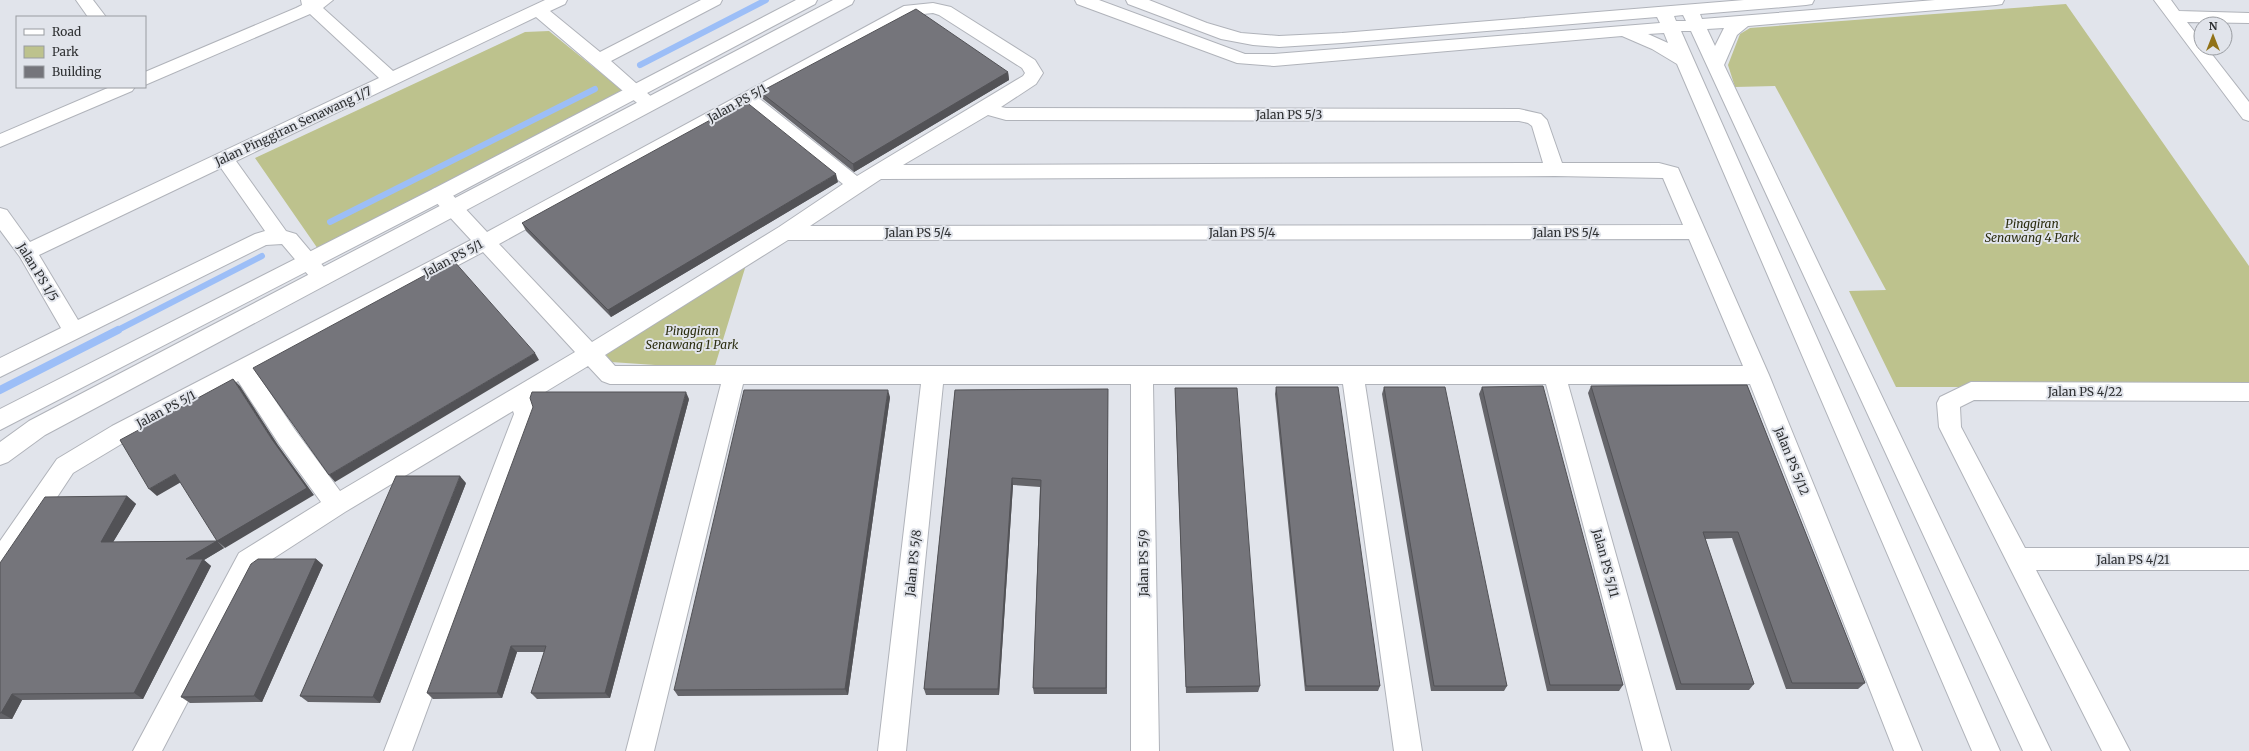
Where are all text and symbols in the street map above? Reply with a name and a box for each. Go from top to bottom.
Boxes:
legend [16,16,146,88]
north arrow [2193,16,2233,56]
text: N [2209,19,2218,33]
text: Road [52,24,81,39]
text: Park [52,44,79,59]
text: Building [52,64,102,79]
street label: Jalan PS 5/1 [704,80,770,126]
street label: Jalan Pinggiran Senawang 1/7 [211,83,374,169]
street label: Jalan PS 5/3 [1255,107,1322,122]
park label: Pinggiran Senawang 4 Park [1985,216,2080,245]
street label: Jalan PS 5/4 [884,225,952,240]
street label: Jalan PS 5/4 [1208,225,1276,240]
street label: Jalan PS 5/4 [1532,225,1600,240]
street label: Jalan PS 5/1 [420,236,486,280]
street label: Jalan PS 1/5 [14,239,62,304]
park label: Pinggiran Senawang 1 Park [646,323,739,352]
street label: Jalan PS 4/22 [2047,384,2122,399]
street label: Jalan PS 5/1 [133,387,199,431]
street label: Jalan PS 5/12 [1771,424,1812,497]
street label: Jalan PS 5/11 [1589,526,1622,599]
street label: Jalan PS 5/8 [902,529,924,598]
street label: Jalan PS 5/9 [1136,529,1151,598]
street label: Jalan PS 4/21 [2096,552,2170,567]

